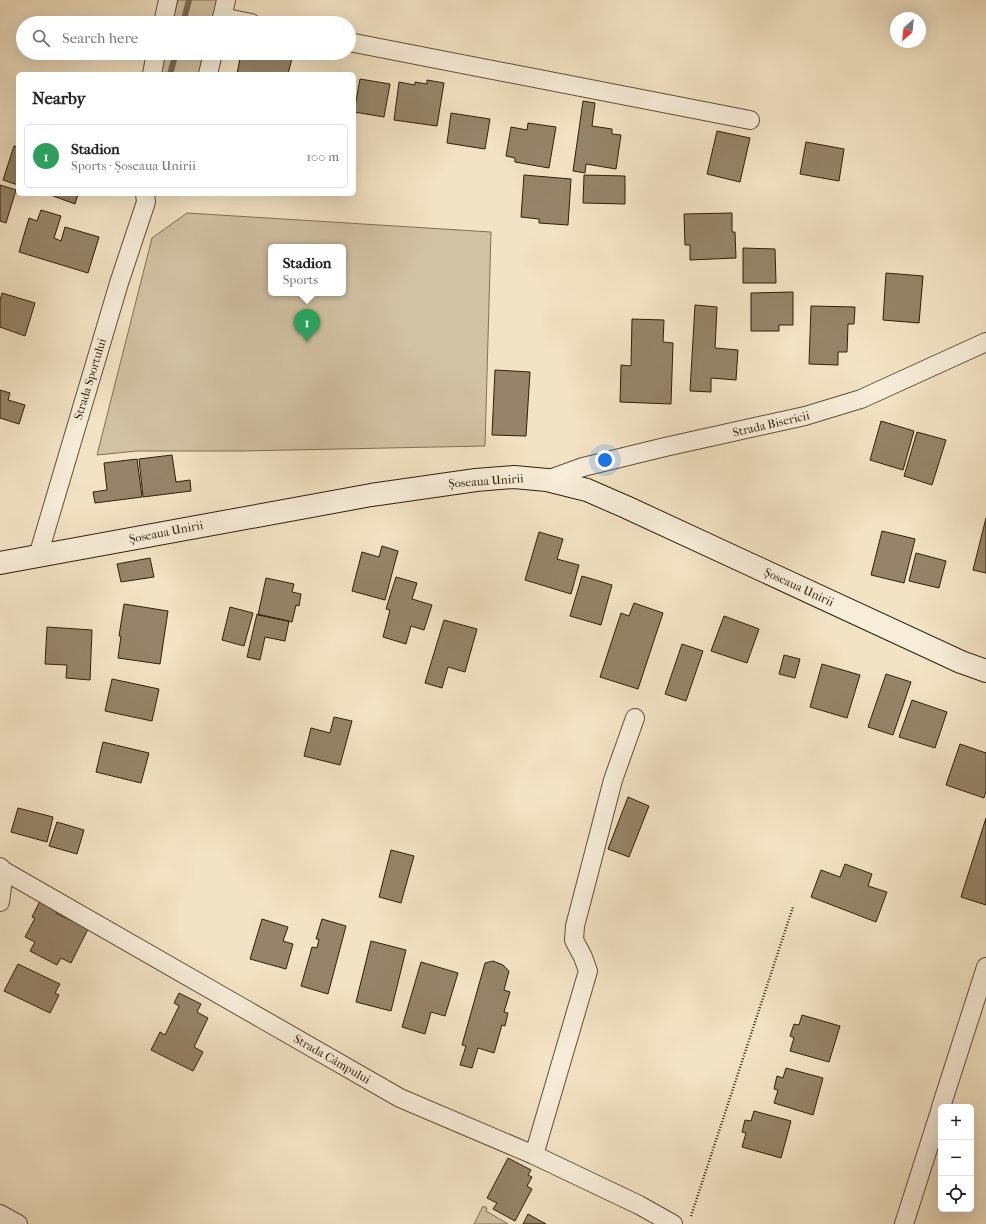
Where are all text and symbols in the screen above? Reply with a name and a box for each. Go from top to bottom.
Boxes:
north arrow [890,12,926,48]
search box [16,16,356,60]
icon: search [30,27,52,49]
text: Search here [62,29,138,47]
text: Nearby [32,88,86,108]
text: Stadion [71,140,120,158]
text: 1 [44,149,48,164]
text: 100 m [306,149,339,164]
text: Sports · Șoseaua Unirii [71,158,196,173]
popup [268,244,346,296]
text: Stadion [283,254,331,272]
text: Sports [283,272,318,287]
pin: 1 [294,309,320,342]
street label: Strada Sportului [71,336,109,421]
street label: Strada Bisericii [731,408,811,440]
your location [595,450,615,470]
street label: Șoseaua Unirii [448,471,524,491]
street label: Șoseaua Unirii [128,518,205,546]
street label: Șoseaua Unirii [762,565,836,609]
street label: Strada Câmpului [291,1031,373,1087]
map controls [938,1104,974,1212]
button: + [938,1104,974,1140]
button: − [938,1140,974,1176]
button: locate [938,1176,974,1212]

